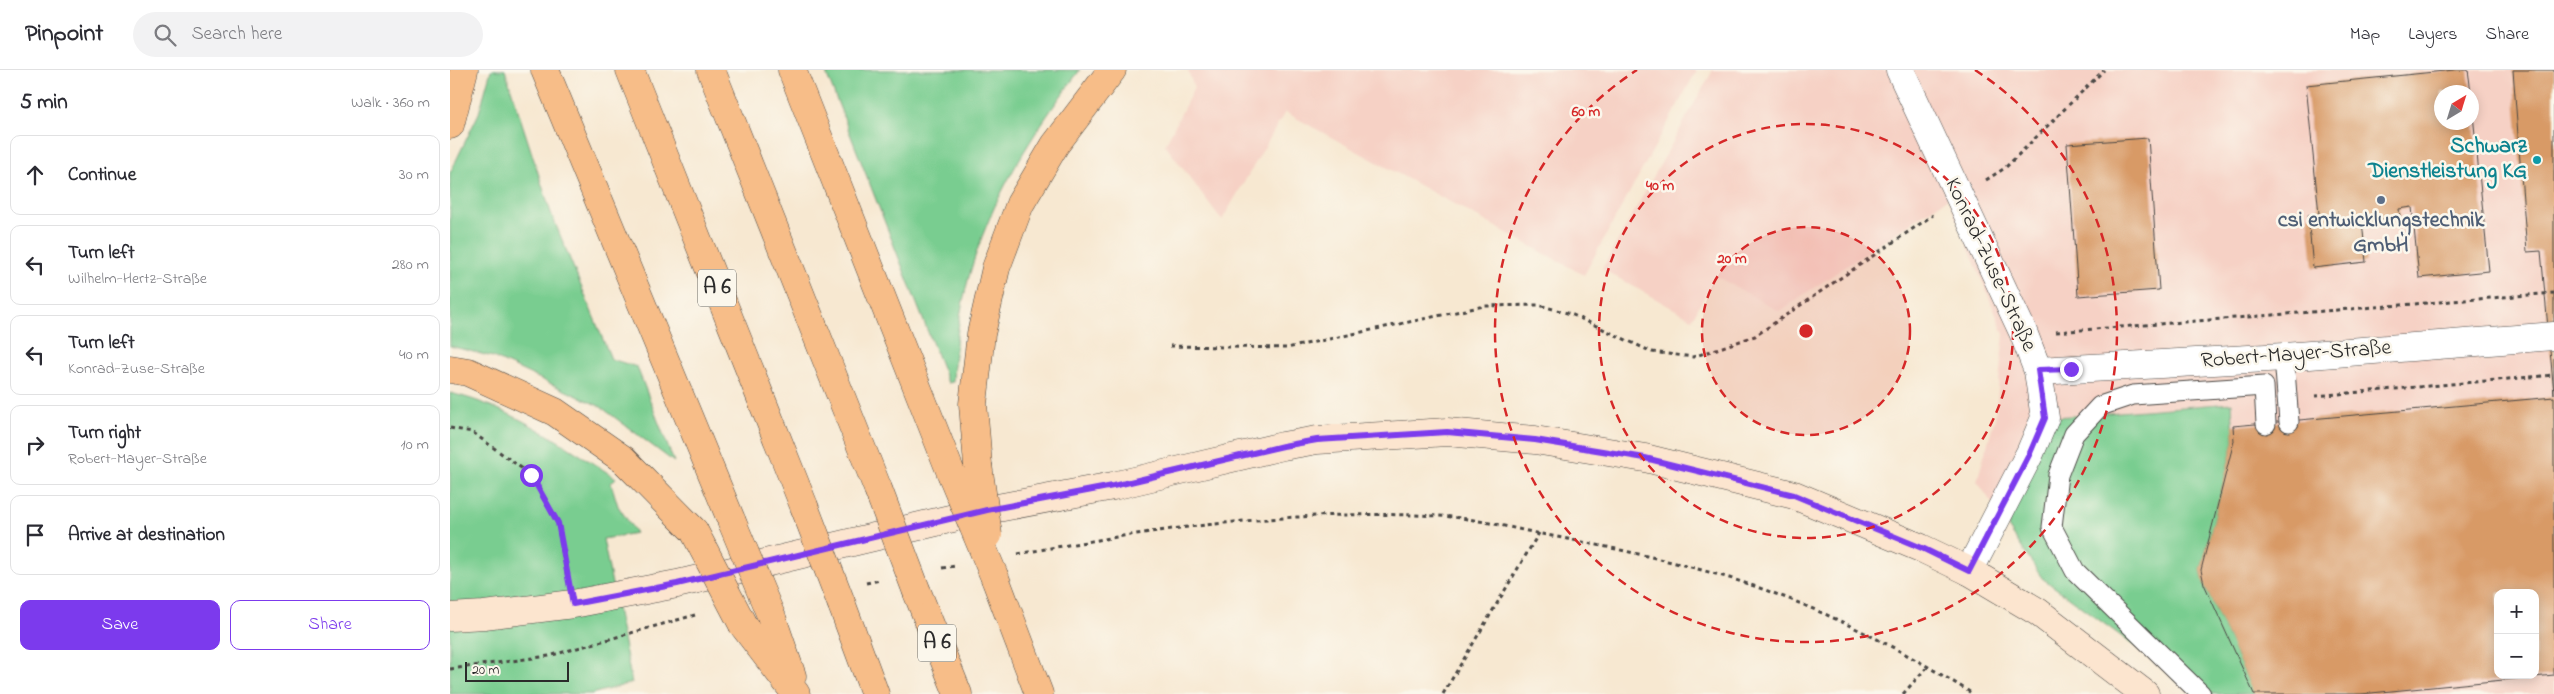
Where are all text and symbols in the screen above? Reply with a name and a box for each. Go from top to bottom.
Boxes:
search box [133,12,483,57]
text: Pinpoint [25,17,103,52]
icon: search [151,21,179,49]
text: Search here [191,21,282,48]
text: Map [2350,22,2380,48]
text: Layers [2408,22,2458,48]
text: Share [2486,22,2529,48]
north arrow [2434,85,2479,130]
text: 5 min [20,88,68,118]
text: Walk · 360 m [351,91,430,115]
text: 60 m [1571,101,1601,123]
place label: Schwarz Dienstleistung KG [2367,131,2528,189]
marker: Schwarz Dienstleistung KG [2531,154,2543,166]
icon: ahead [21,161,49,189]
text: Continue [68,162,136,189]
text: 30 m [399,163,429,187]
street label: Konrad-Zuse-Straße [1936,173,2044,357]
text: 40 m [1645,175,1674,197]
marker: csi entwicklungstechnik GmbH [2375,194,2387,206]
place label: csi entwicklungstechnik GmbH [2278,205,2486,262]
text: Turn left [68,240,135,267]
text: 20 m [1716,248,1747,270]
icon: left [21,251,49,279]
text: 280 m [392,253,429,277]
text: Wilhelm-Hertz-Straße [68,267,207,291]
road number: A 6 [698,270,736,307]
centre of rings [1797,322,1815,340]
text: Turn left [68,330,135,357]
street label: Robert-Mayer-Straße [2200,332,2393,379]
icon: left [21,341,49,369]
text: 40 m [399,343,429,367]
text: Konrad-Zuse-Straße [68,357,205,381]
route end [2060,358,2083,381]
text: Turn right [68,420,141,447]
icon: right [21,431,49,459]
text: 10 m [401,433,429,457]
text: Robert-Mayer-Straße [68,447,207,471]
route start [520,464,543,487]
icon: arrive [21,521,49,549]
text: Arrive at destination [68,522,225,549]
map controls [2494,589,2539,679]
button: + [2494,589,2539,634]
button: Save [20,600,220,650]
button: Share [230,600,430,650]
road number: A 6 [918,624,956,662]
button: − [2494,634,2539,679]
scale bar [465,659,569,682]
text: 20 m [472,660,499,681]

